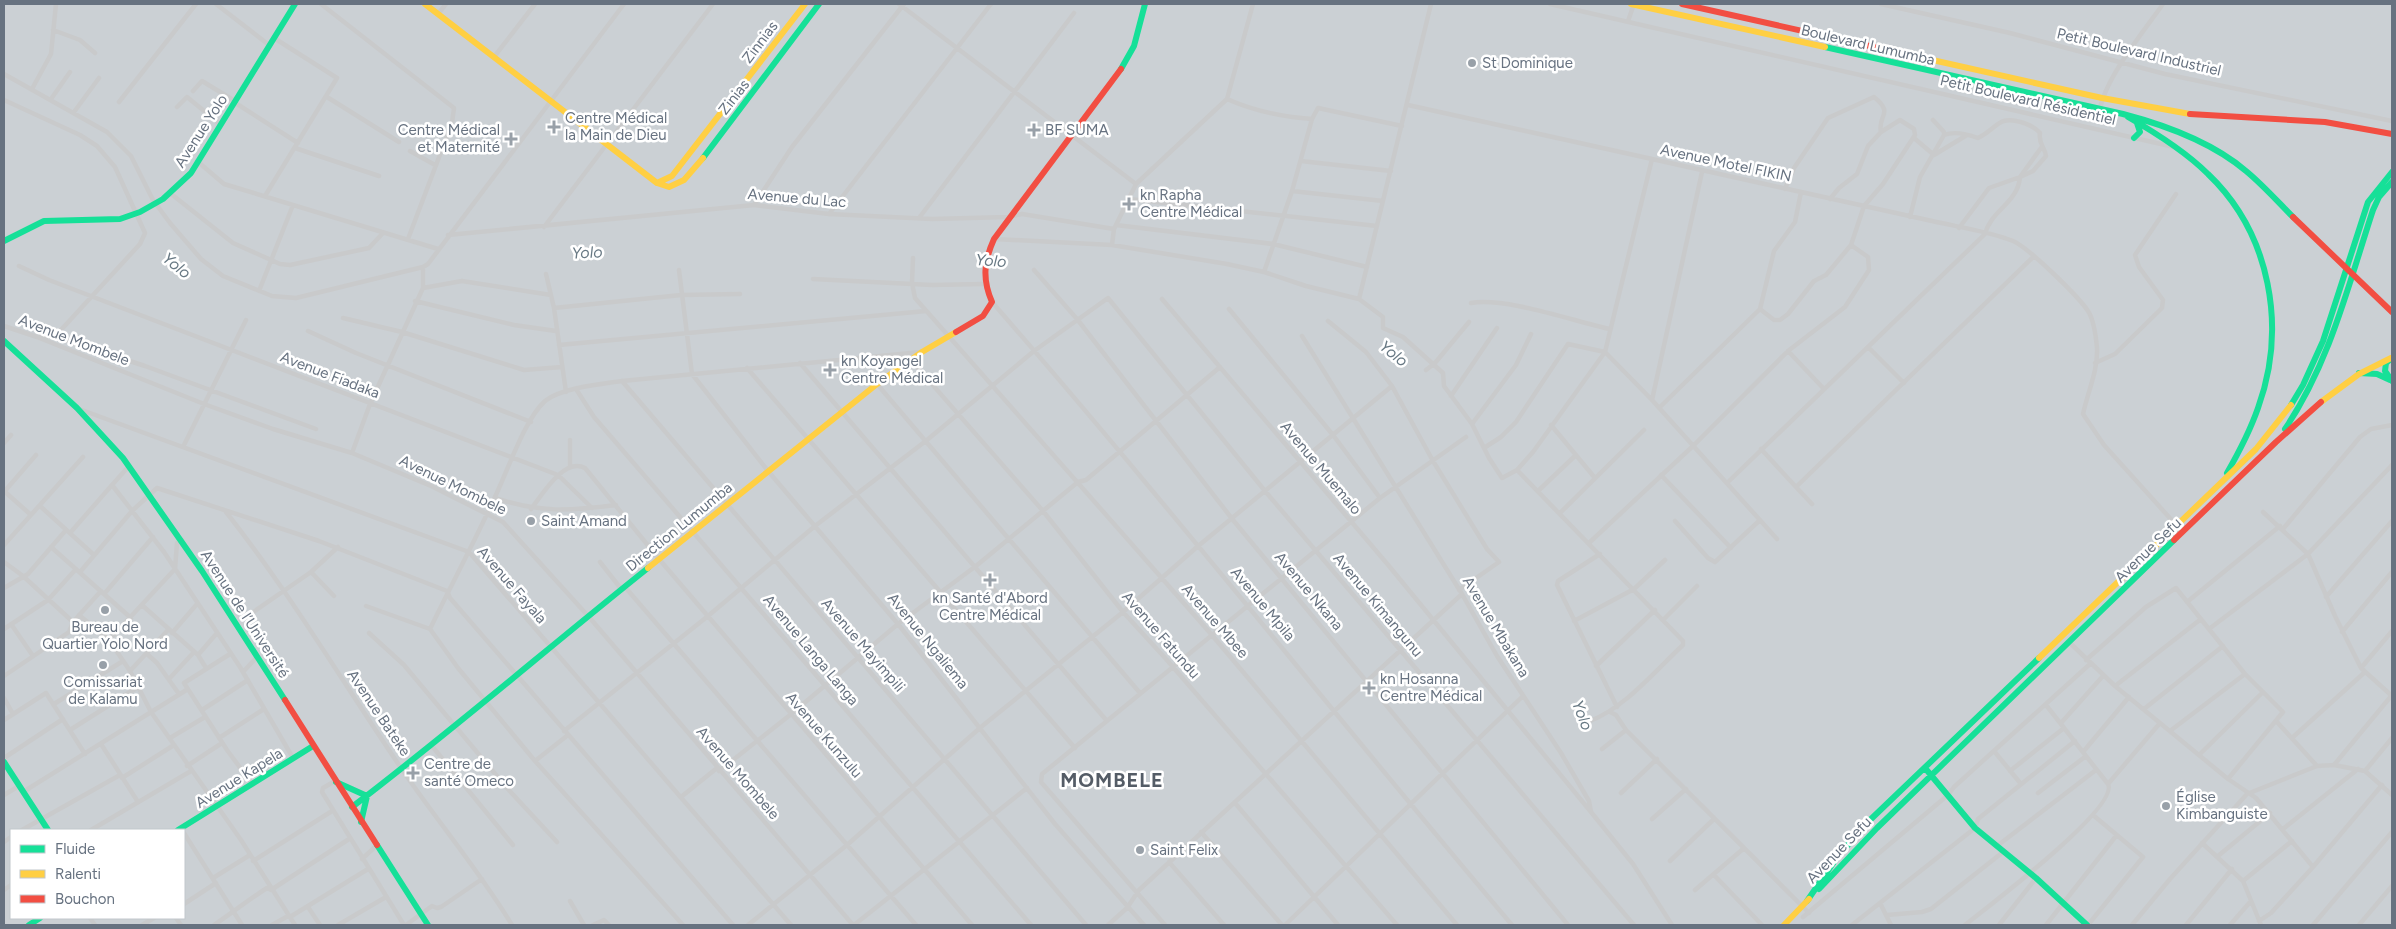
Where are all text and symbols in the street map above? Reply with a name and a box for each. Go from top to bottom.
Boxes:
street label: Zinnias [738,17,782,67]
street label: Boulevard Lumumba [1799,21,1937,69]
street label: Petit Boulevard Industriel [2055,24,2223,80]
place label: St Dominique [1482,54,1573,72]
marker: St Dominique [1466,57,1478,69]
street label: Petit Boulevard Résidentiel [1938,71,2118,129]
street label: Zinias [715,76,753,118]
street label: Avenue Yolo [171,91,231,171]
place label: Centre Médical la Main de Dieu [565,109,667,144]
marker: Centre Médical la Main de Dieu [547,120,561,134]
place label: Centre Médical et Maternité [398,121,500,156]
place label: BF SUMA [1045,121,1109,139]
marker: BF SUMA [1027,123,1041,137]
marker: Centre Médical et Maternité [504,132,518,146]
street label: Avenue Motel FIKIN [1659,140,1793,186]
street label: Avenue du Lac [747,185,847,211]
place label: kn Rapha Centre Médical [1140,186,1242,221]
marker: kn Rapha Centre Médical [1122,197,1136,211]
water label: Yolo [571,242,603,263]
water label: Yolo [159,248,195,282]
water label: Yolo [975,250,1007,271]
street label: Avenue Mombele [16,311,132,369]
water label: Yolo [1376,336,1412,370]
street label: Avenue Fiadaka [278,348,382,402]
place label: kn Koyangel Centre Médical [841,352,943,387]
marker: kn Koyangel Centre Médical [823,363,837,377]
street label: Avenue Muemalo [1277,418,1365,518]
street label: Avenue Mombele [396,451,510,519]
street label: Direction Lumumba [622,479,736,575]
place label: Saint Amand [541,512,627,530]
street label: Avenue Sefu [2111,514,2185,586]
marker: Saint Amand [525,515,537,527]
street label: Avenue Fayala [474,543,550,627]
street label: Avenue de l’Université [197,547,293,681]
street label: Avenue Nkana [1271,548,1347,634]
street label: Avenue Kimangunu [1329,550,1427,660]
street label: Avenue Mpila [1227,564,1299,644]
marker: kn Santé d'Abord Centre Médical [983,573,997,587]
street label: Avenue Mbakana [1459,573,1533,681]
street label: Avenue Mbee [1178,580,1252,662]
street label: Avenue Fatundu [1118,588,1204,682]
place label: kn Santé d'Abord Centre Médical [932,589,1048,624]
street label: Avenue Ngaliema [884,590,972,692]
street label: Avenue Langa Langa [760,591,862,709]
street label: Avenue Mayimpili [818,595,908,695]
marker: Bureau de Quartier Yolo Nord [99,604,111,616]
place label: Bureau de Quartier Yolo Nord [42,618,168,653]
marker: Comissariat de Kalamu [97,659,109,671]
street label: Avenue Bateke [343,666,415,760]
place label: kn Hosanna Centre Médical [1380,670,1482,705]
place label: Comissariat de Kalamu [63,673,143,708]
marker: kn Hosanna Centre Médical [1362,681,1376,695]
street label: Avenue Kunzulu [782,688,866,782]
water label: Yolo [1568,697,1597,733]
street label: Avenue Mombele [693,723,783,823]
street label: Avenue Kapela [192,744,286,812]
place label: Centre de santé Omeco [424,755,514,790]
marker: Centre de santé Omeco [406,766,420,780]
district label: MOMBELE [1060,768,1164,792]
place label: Église Kimbanguiste [2176,788,2268,823]
marker: Église Kimbanguiste [2160,800,2172,812]
street label: Avenue Sefu [1803,813,1875,887]
legend [10,829,185,919]
text: Fluide [55,840,95,858]
place label: Saint Felix [1150,841,1218,859]
marker: Saint Felix [1134,844,1146,856]
text: Ralenti [55,865,101,883]
text: Bouchon [55,890,115,908]

